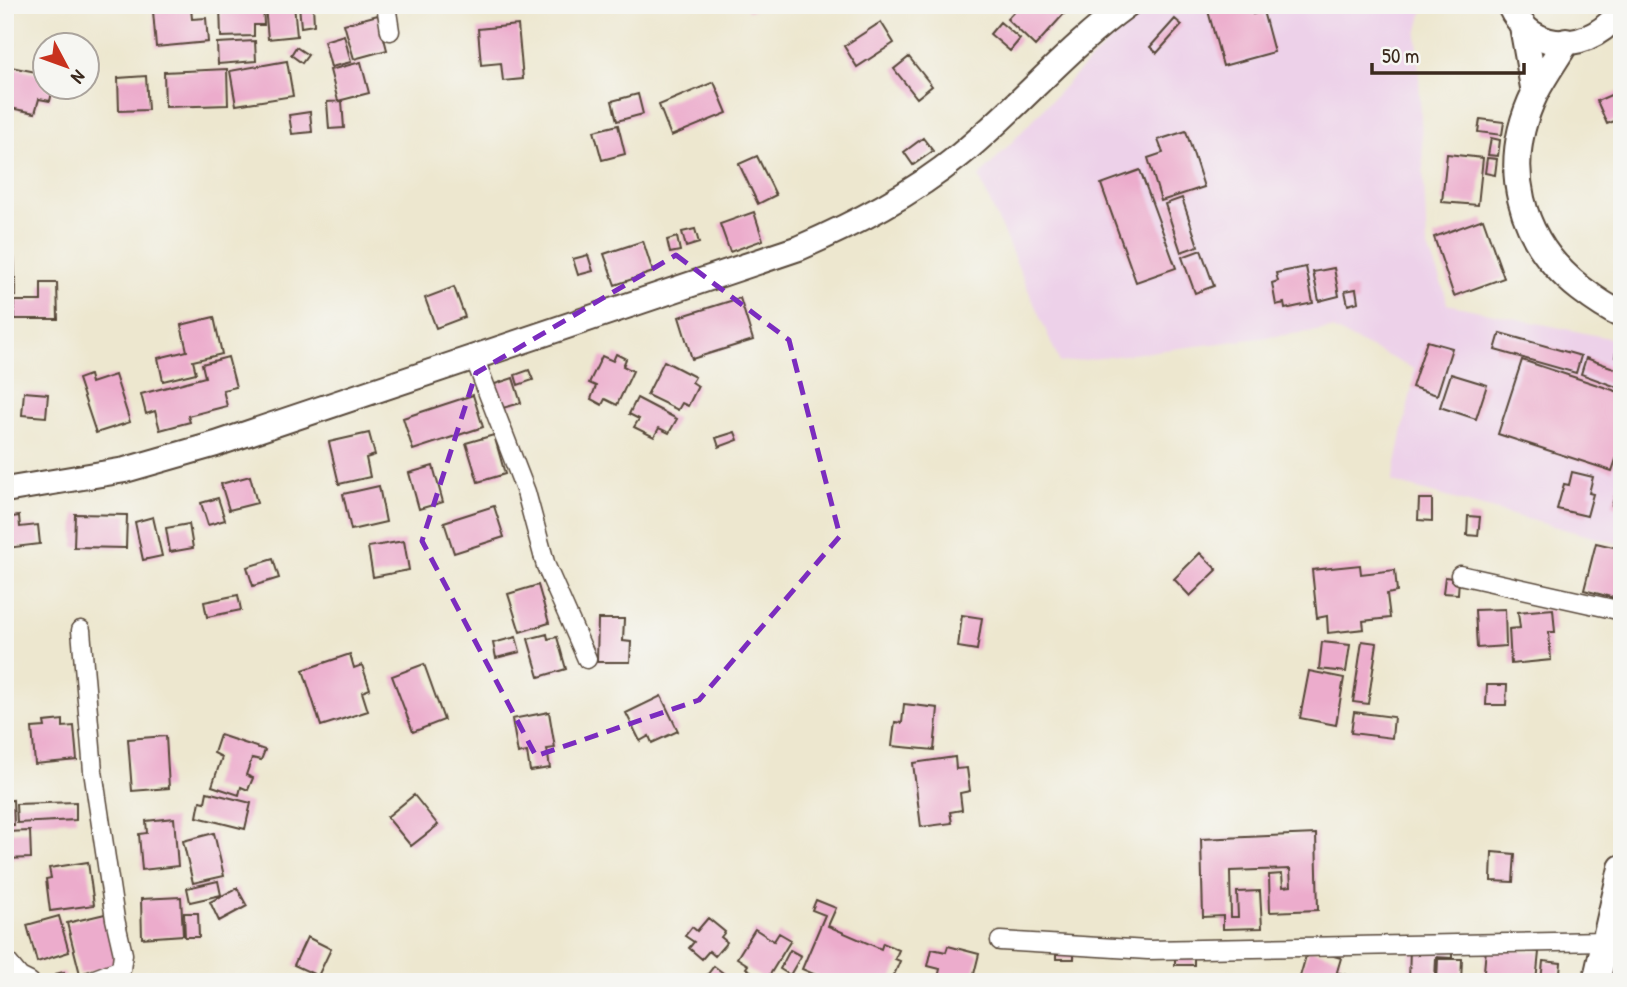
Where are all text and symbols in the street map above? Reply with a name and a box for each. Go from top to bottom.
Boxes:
north arrow [32,32,102,102]
scale bar [1372,32,1524,76]
text: 50 m [1382,41,1419,70]
text: N [66,65,92,89]

